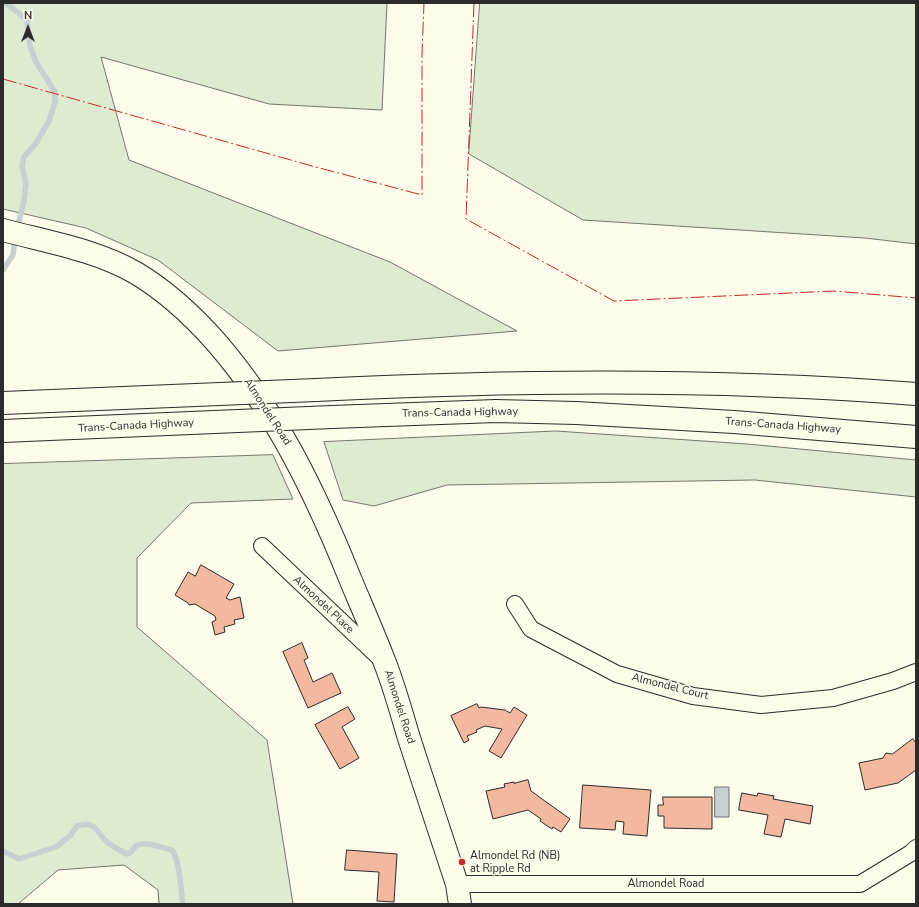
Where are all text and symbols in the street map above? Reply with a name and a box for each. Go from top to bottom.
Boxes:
north arrow [8,8,48,48]
text: N [24,8,32,23]
street label: Almondel Road [240,376,294,448]
street label: Trans-Canada Highway [402,405,518,421]
street label: Trans-Canada Highway [725,415,841,437]
street label: Trans-Canada Highway [78,416,194,436]
street label: Almondel Place [290,573,356,637]
street label: Almondel Road [381,668,417,746]
street label: Almondel Court [630,671,710,703]
place label: Almondel Rd (NB) at Ripple Rd [470,849,560,875]
marker: Almondel Rd (NB) at Ripple Rd [457,857,467,867]
street label: Almondel Road [628,877,704,891]

